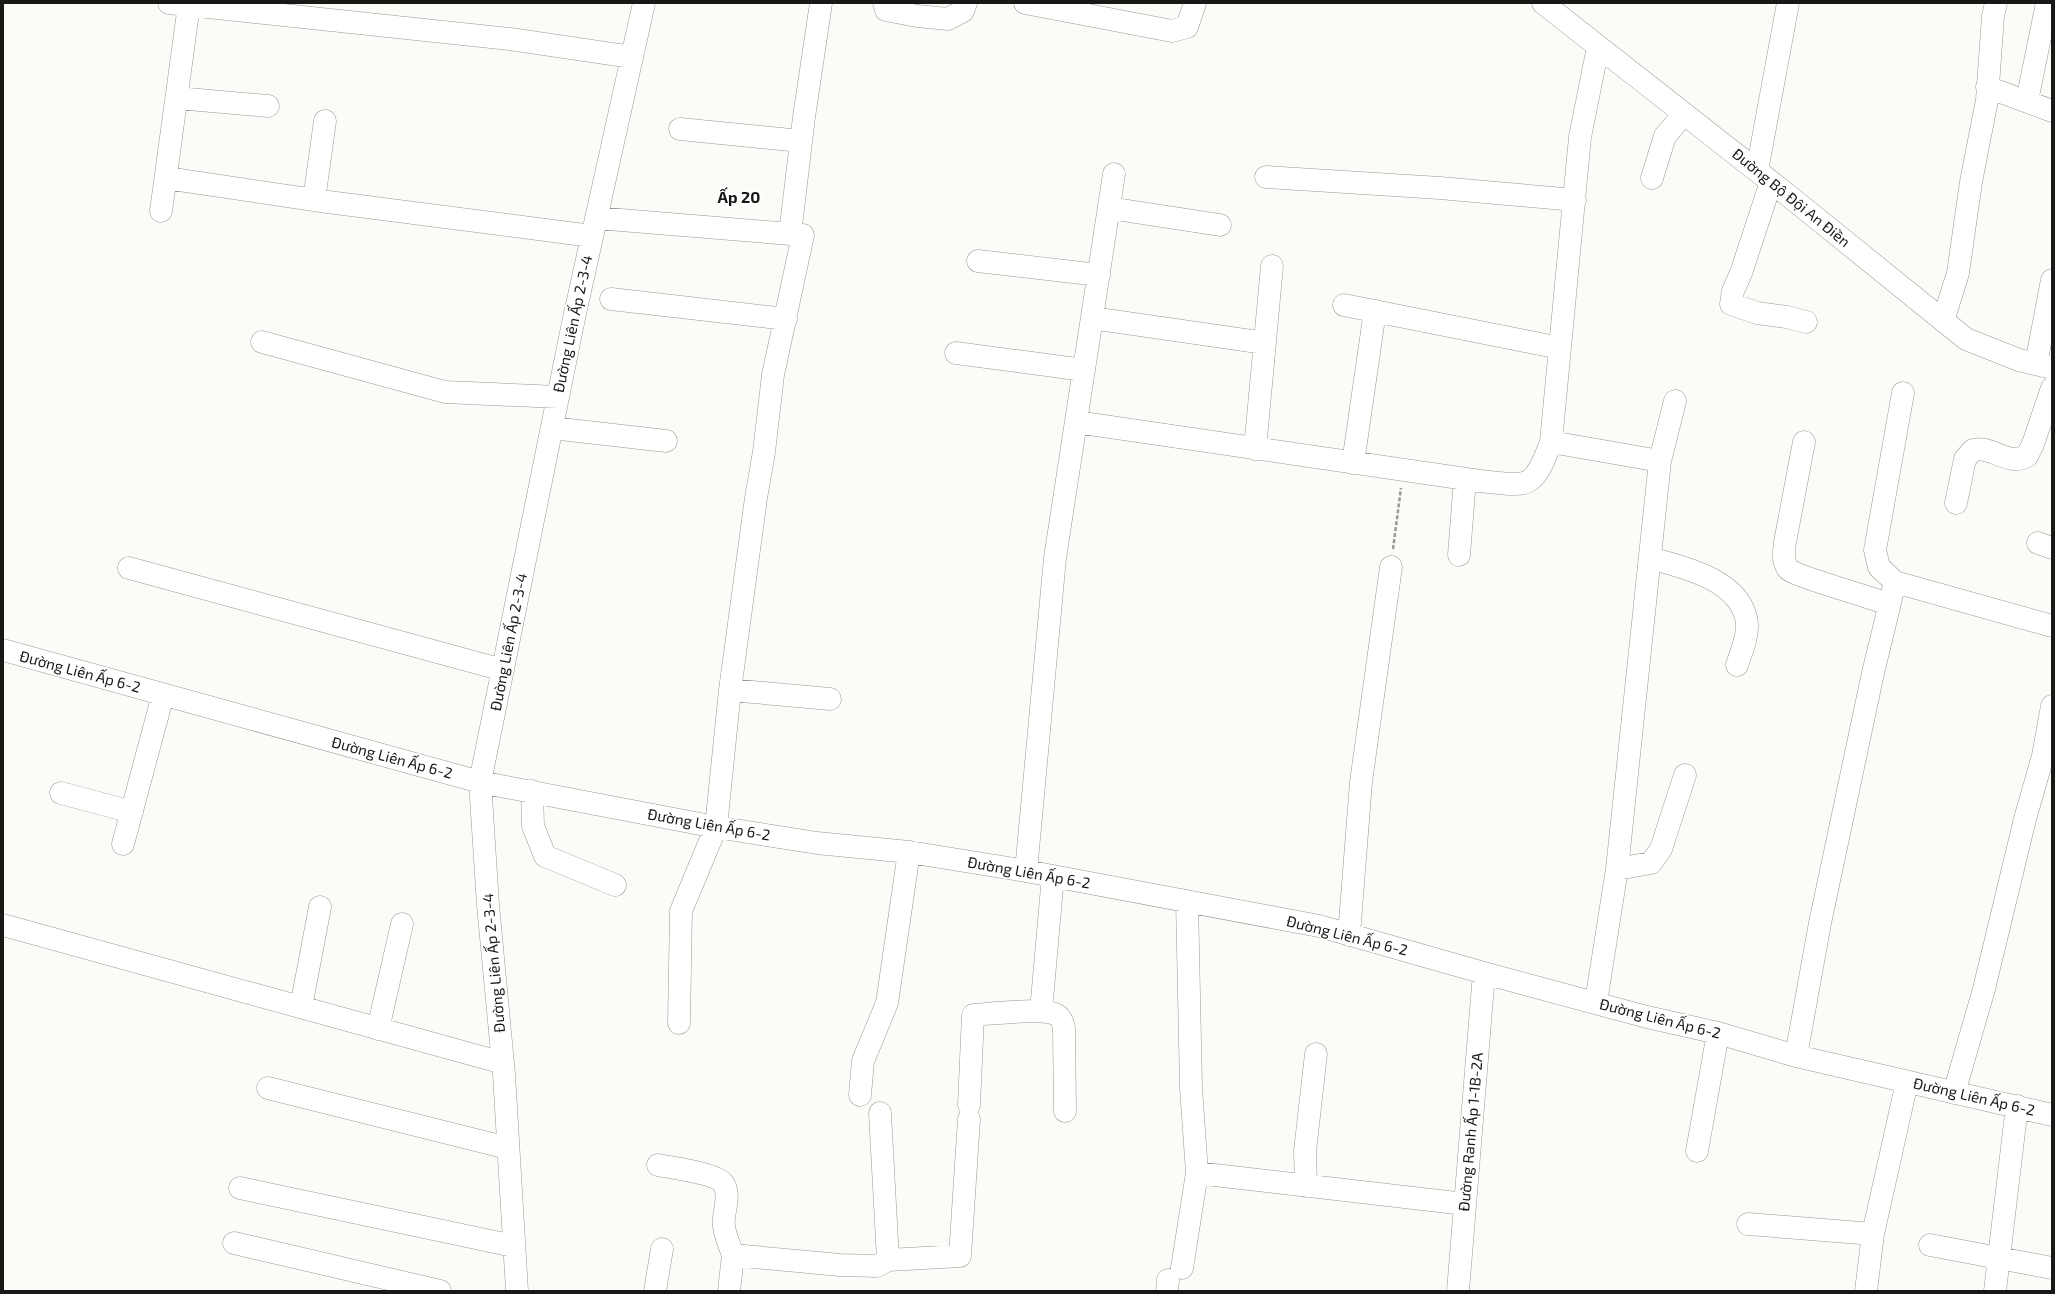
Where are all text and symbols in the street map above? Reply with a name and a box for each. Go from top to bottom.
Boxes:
street label: Đường Bộ Đội An Điền [1729,144,1854,250]
district label: Ấp 20 [718,186,760,206]
street label: Đường Liên Ấp 2-3-4 [548,253,595,394]
street label: Đường Liên Ấp 2-3-4 [485,571,530,712]
street label: Đường Liên Ấp 6-2 [18,645,143,696]
street label: Đường Liên Ấp 6-2 [330,731,455,782]
street label: Đường Liên Ấp 6-2 [646,803,772,844]
street label: Đường Liên Ấp 6-2 [966,851,1092,892]
street label: Đường Liên Ấp 2-3-4 [477,892,508,1034]
street label: Đường Liên Ấp 6-2 [1285,910,1410,959]
street label: Đường Liên Ấp 6-2 [1598,993,1723,1042]
street label: Đường Ranh Ấp 1-1B-2A [1453,1051,1486,1212]
street label: Đường Liên Ấp 6-2 [1912,1072,2037,1119]

